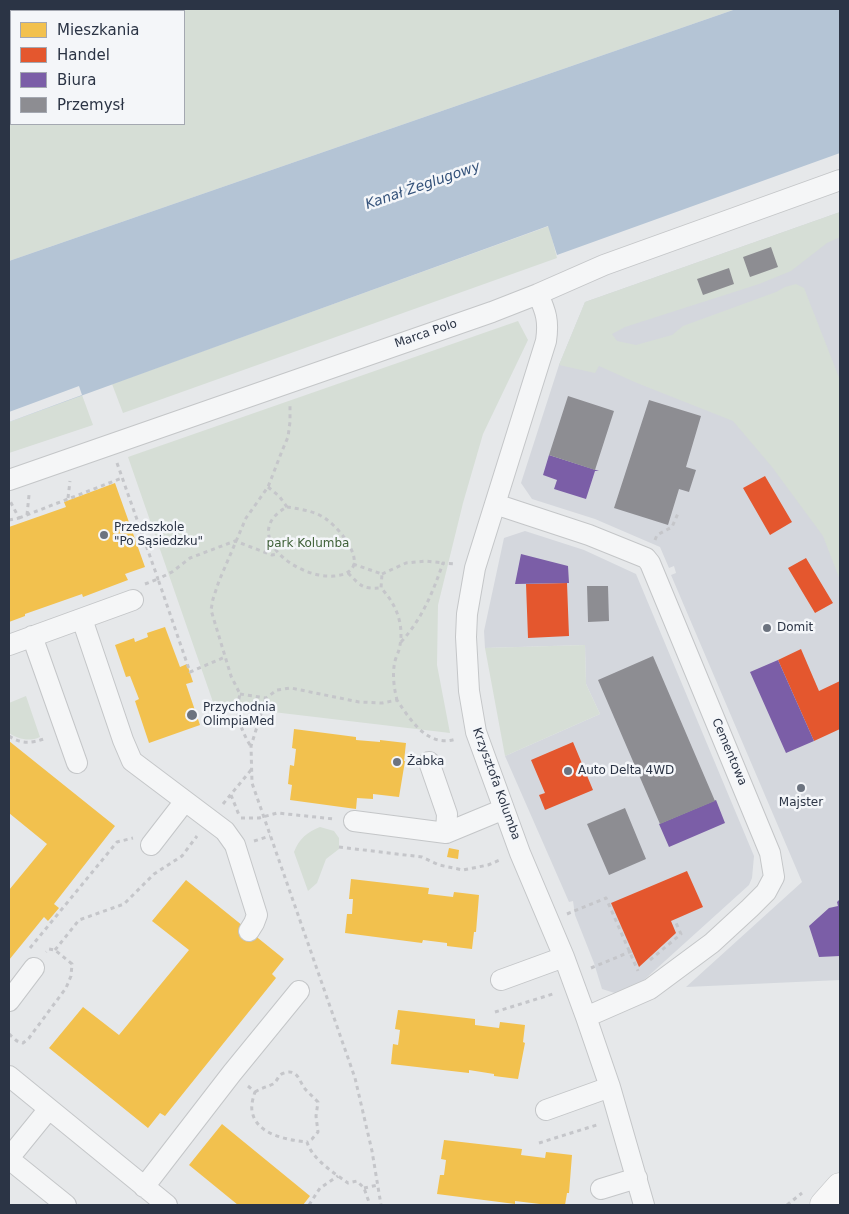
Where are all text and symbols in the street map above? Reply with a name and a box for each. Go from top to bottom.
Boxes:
legend [10,10,185,125]
text: Mieszkania [57,21,140,39]
text: Handel [57,46,110,64]
text: Biura [57,71,96,89]
text: Przemysł [57,96,125,114]
water label: Kanał Żeglugowy [363,158,483,214]
street label: Marca Polo [393,317,459,351]
place label: Przedszkole "Po Sąsiedzku" [114,521,203,549]
marker: Przedszkole "Po Sąsiedzku" [98,529,110,541]
park label: park Kolumba [267,537,349,551]
place label: Domit [777,621,813,635]
marker: Domit [761,622,773,634]
place label: Przychodnia OlimpiaMed [203,701,276,729]
marker: Przychodnia OlimpiaMed [185,708,199,722]
street label: Cementowa [708,716,750,788]
street label: Krzysztofa Kolumba [469,726,523,842]
place label: Żabka [407,755,444,769]
marker: Żabka [391,756,403,768]
place label: Auto Delta 4WD [578,764,674,778]
marker: Auto Delta 4WD [562,765,574,777]
marker: Majster [795,782,807,794]
place label: Majster [779,796,823,810]

